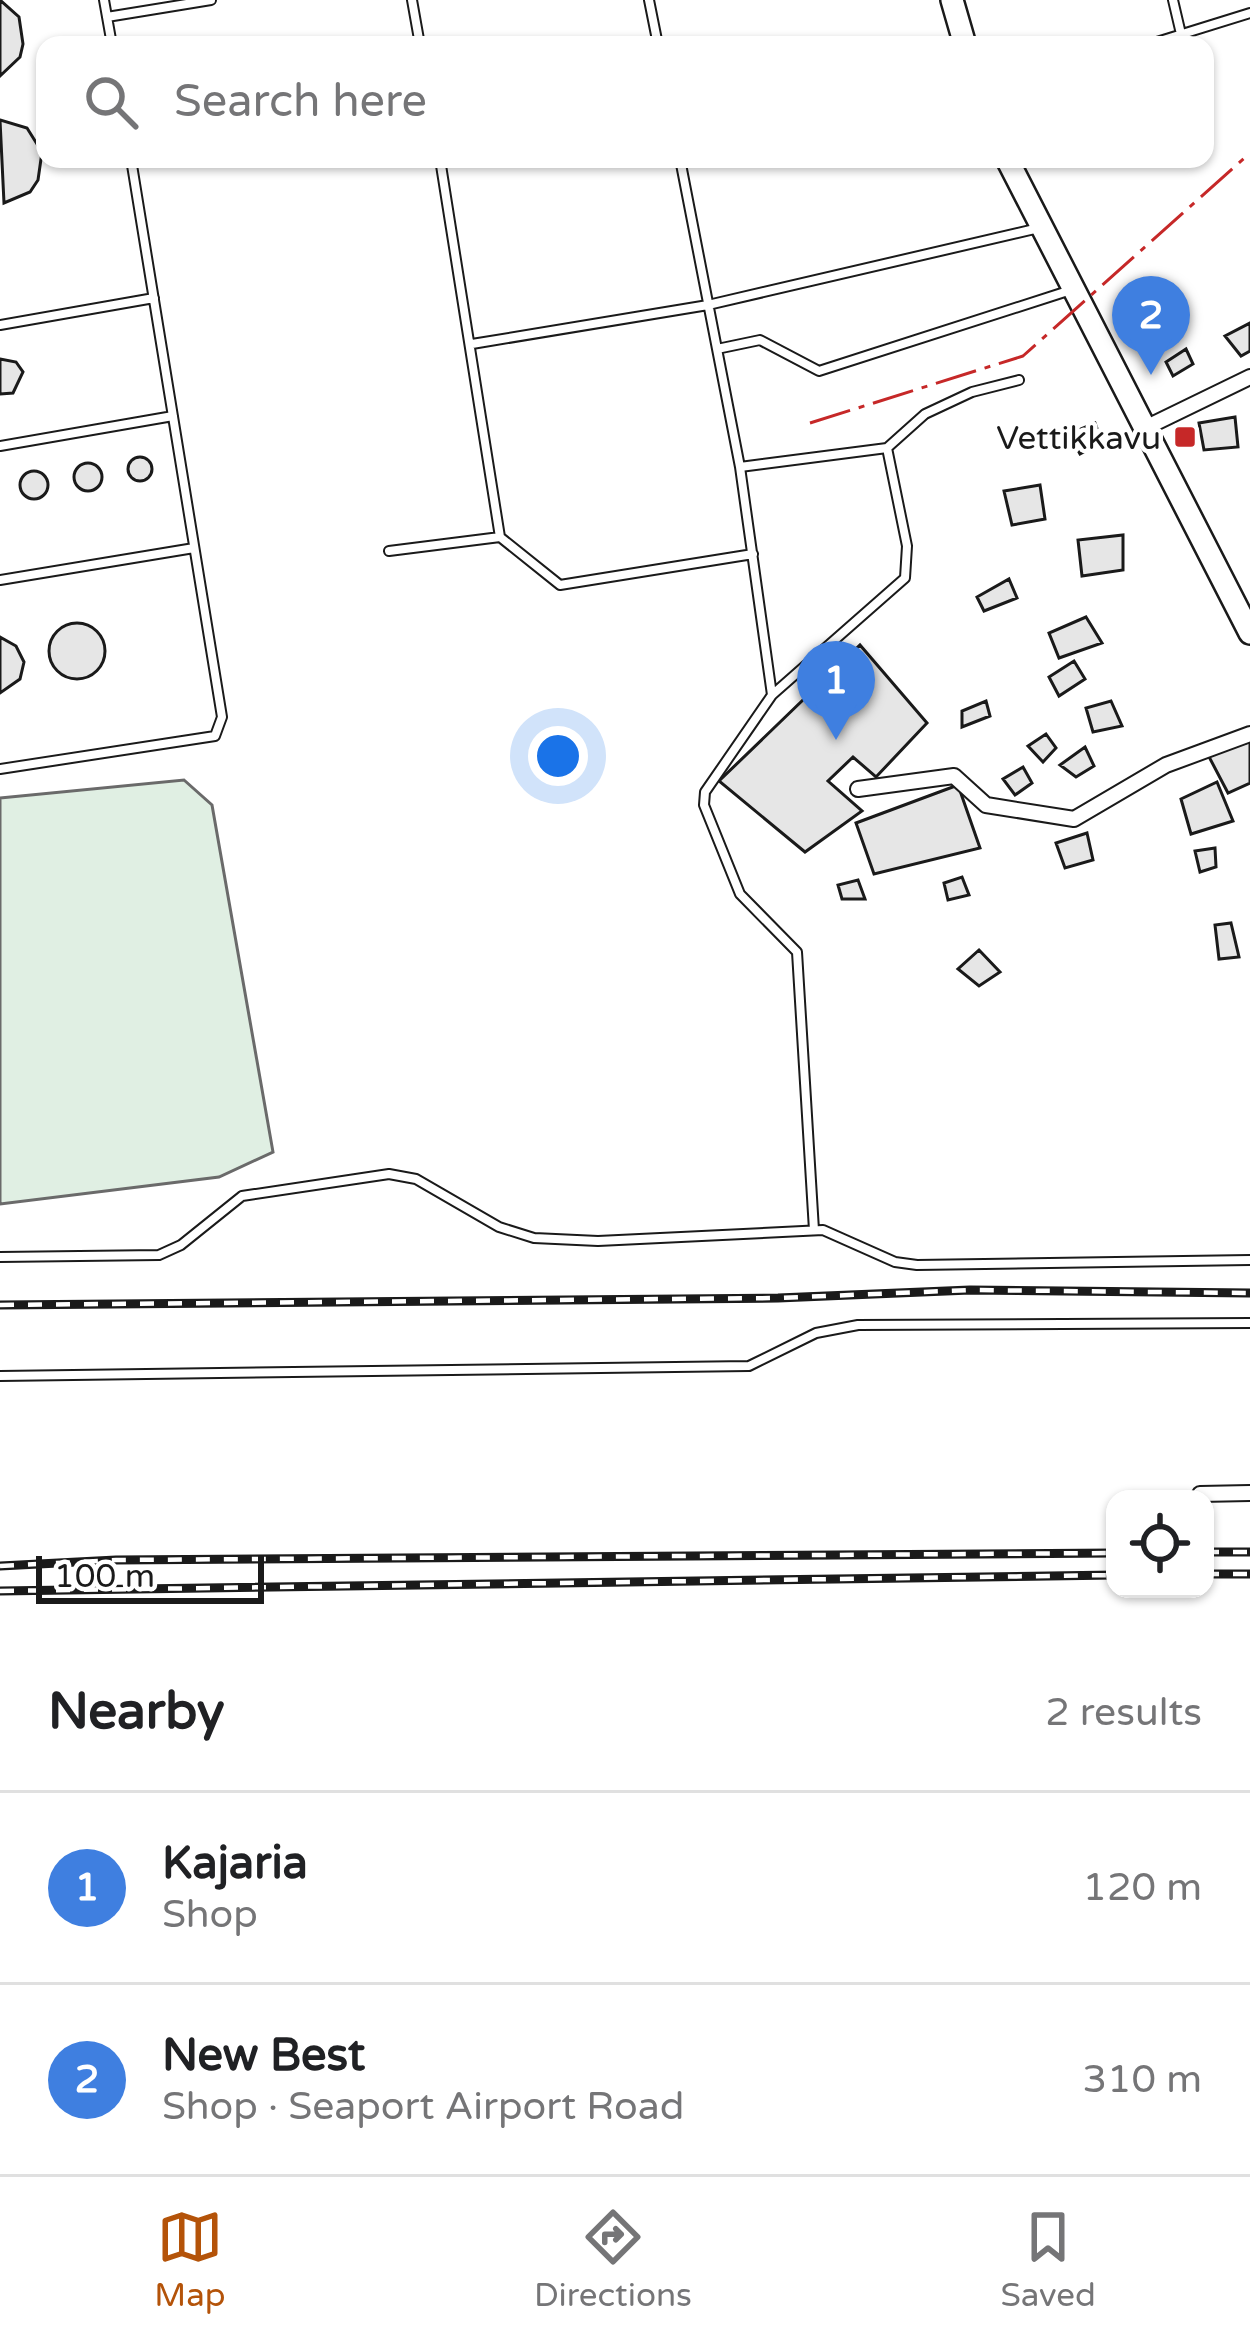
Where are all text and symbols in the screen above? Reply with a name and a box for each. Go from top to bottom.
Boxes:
search box [36,36,1214,168]
icon: search [78,69,144,135]
text: Search here [174,75,427,129]
pin: 2 [1112,276,1190,375]
place label: Vettikkavu [996,419,1161,458]
marker: Vettikkavu [1172,424,1198,450]
pin: 1 [797,641,875,740]
your location [528,726,588,786]
map controls [1106,1490,1214,1598]
button: locate [1106,1490,1214,1598]
scale bar [36,1550,264,1603]
text: 100 m [54,1557,155,1596]
text: Nearby [48,1681,225,1743]
text: 2 results [1045,1689,1202,1736]
text: Kajaria [162,1837,308,1891]
text: 1 [75,1864,99,1911]
text: 120 m [1083,1864,1202,1911]
text: Shop [162,1891,258,1938]
text: New Best [162,2029,365,2083]
text: 2 [75,2056,99,2103]
text: 310 m [1083,2056,1202,2103]
text: Shop · Seaport Airport Road [162,2083,684,2130]
tab: Map [154,2204,226,2315]
tab: Directions [534,2204,692,2315]
tab: Saved [1000,2204,1096,2315]

